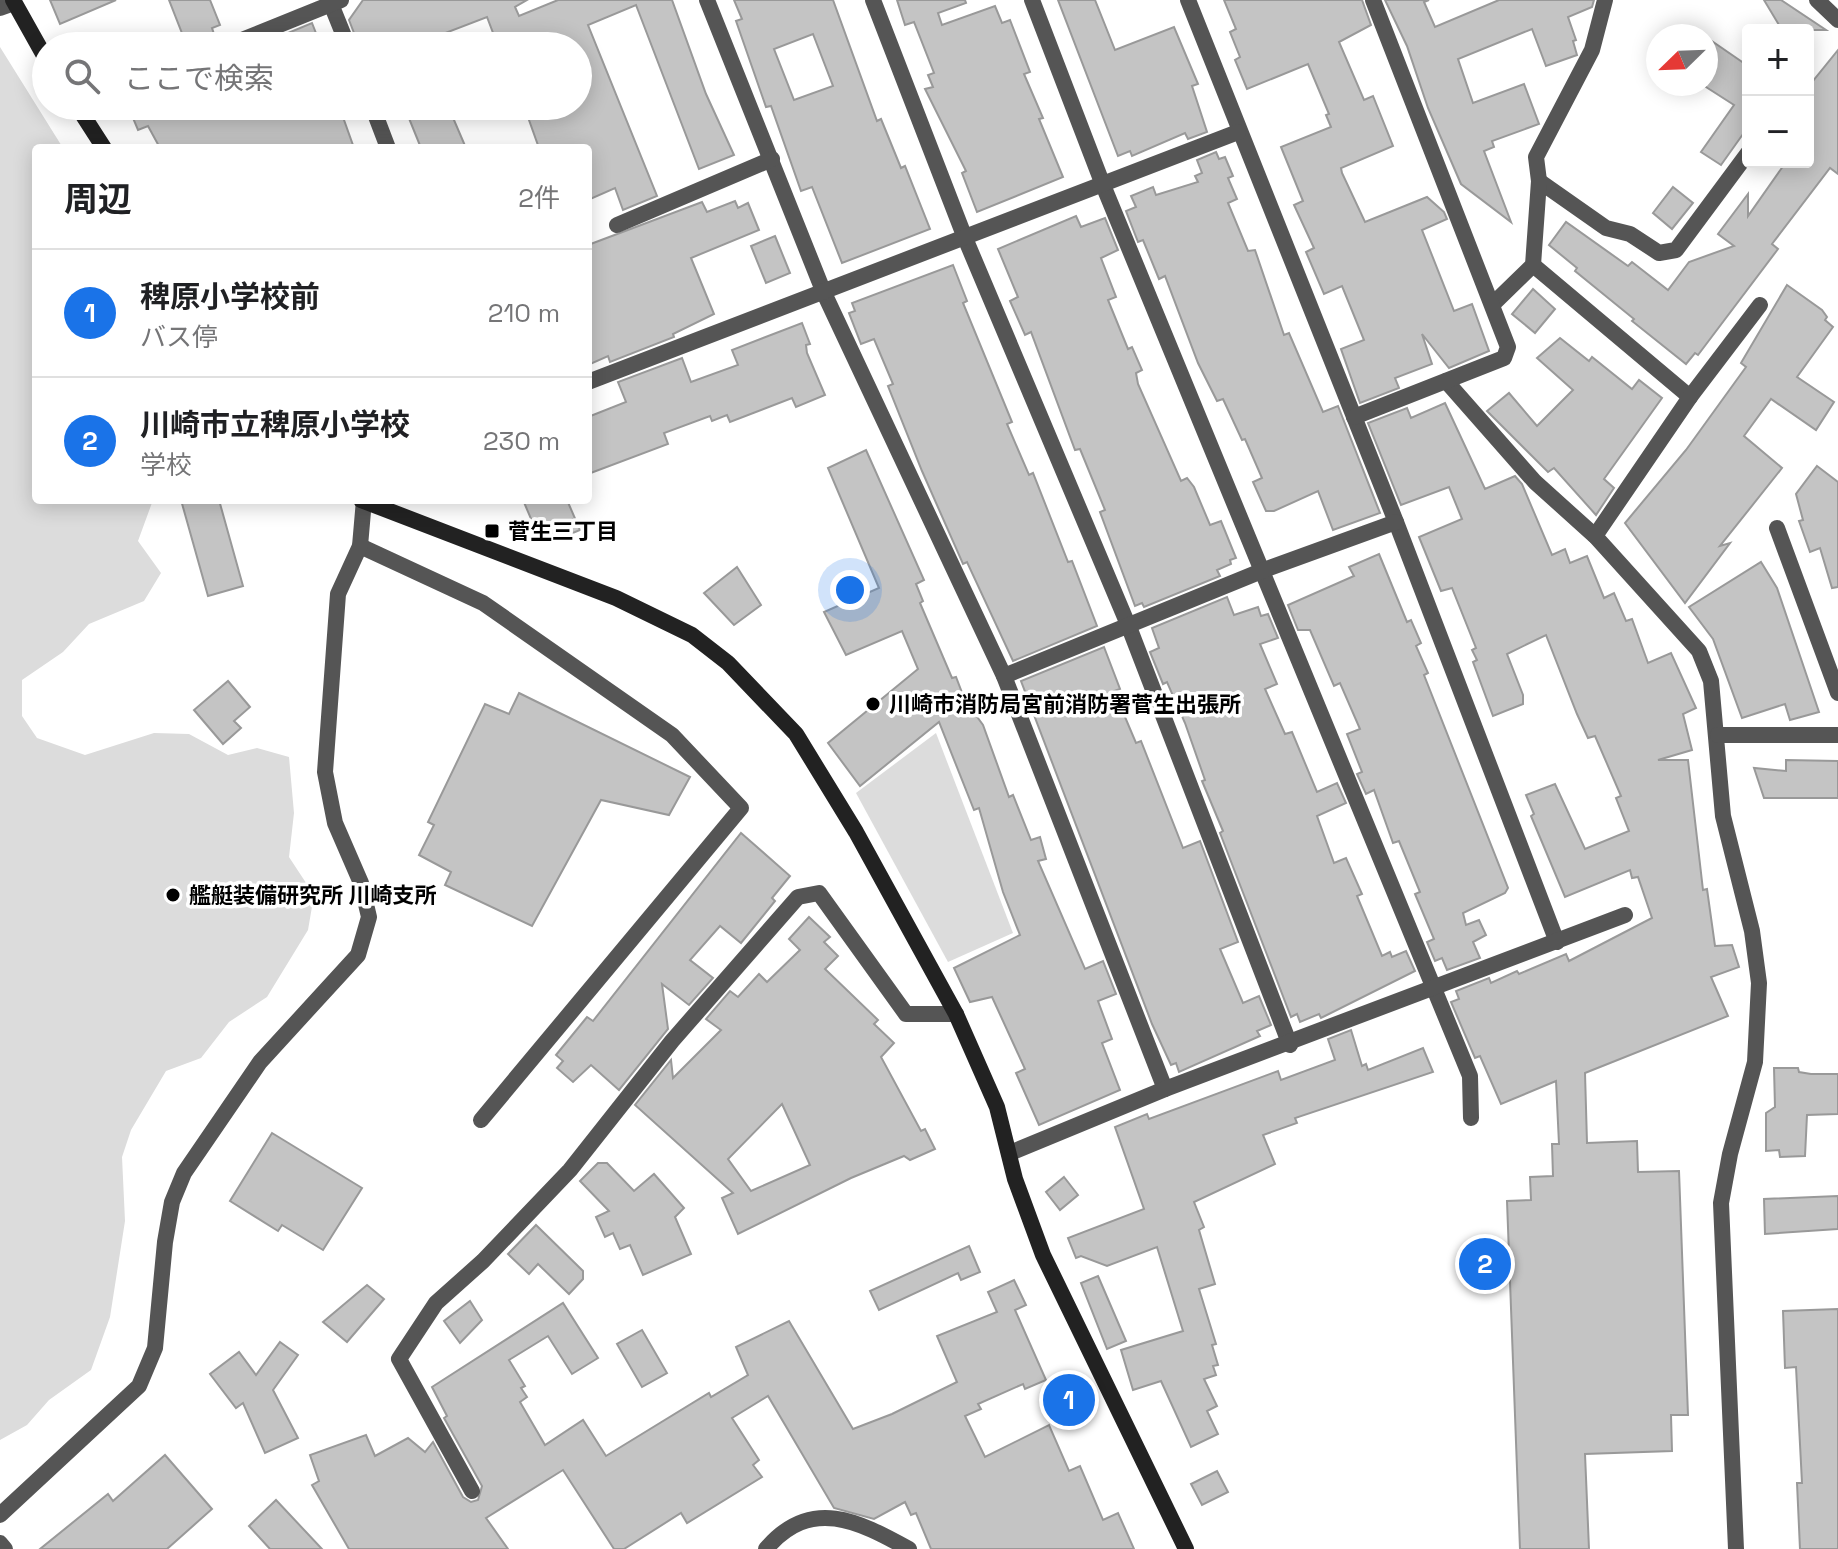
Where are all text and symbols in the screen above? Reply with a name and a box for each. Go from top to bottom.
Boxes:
north arrow [1646,24,1718,96]
map controls [1742,24,1814,168]
button: + [1742,24,1814,96]
search box [32,32,592,120]
icon: search [60,54,104,98]
text: ここで検索 [124,59,274,98]
button: − [1742,96,1814,168]
text: 周辺 [64,178,132,221]
text: 2件 [518,181,560,215]
text: 稗原小学校前 [140,277,320,316]
text: 1 [84,296,96,330]
text: 210 m [488,296,560,330]
text: バス停 [140,320,218,354]
text: 川崎市立稗原小学校 [140,405,410,444]
text: 2 [82,424,98,458]
text: 230 m [483,424,560,458]
text: 学校 [140,448,192,482]
place label: 菅生三丁目 [508,517,618,545]
marker: 菅生三丁目 [483,522,501,540]
your location [830,570,870,610]
place label: 川崎市消防局宮前消防署菅生出張所 [889,690,1241,718]
marker: 川崎市消防局宮前消防署菅生出張所 [864,695,882,713]
place label: 艦艇装備研究所 川崎支所 [189,881,437,909]
marker: 艦艇装備研究所 川崎支所 [164,886,182,904]
pin: 2 [1459,1234,1511,1294]
pin: 1 [1043,1370,1095,1430]

